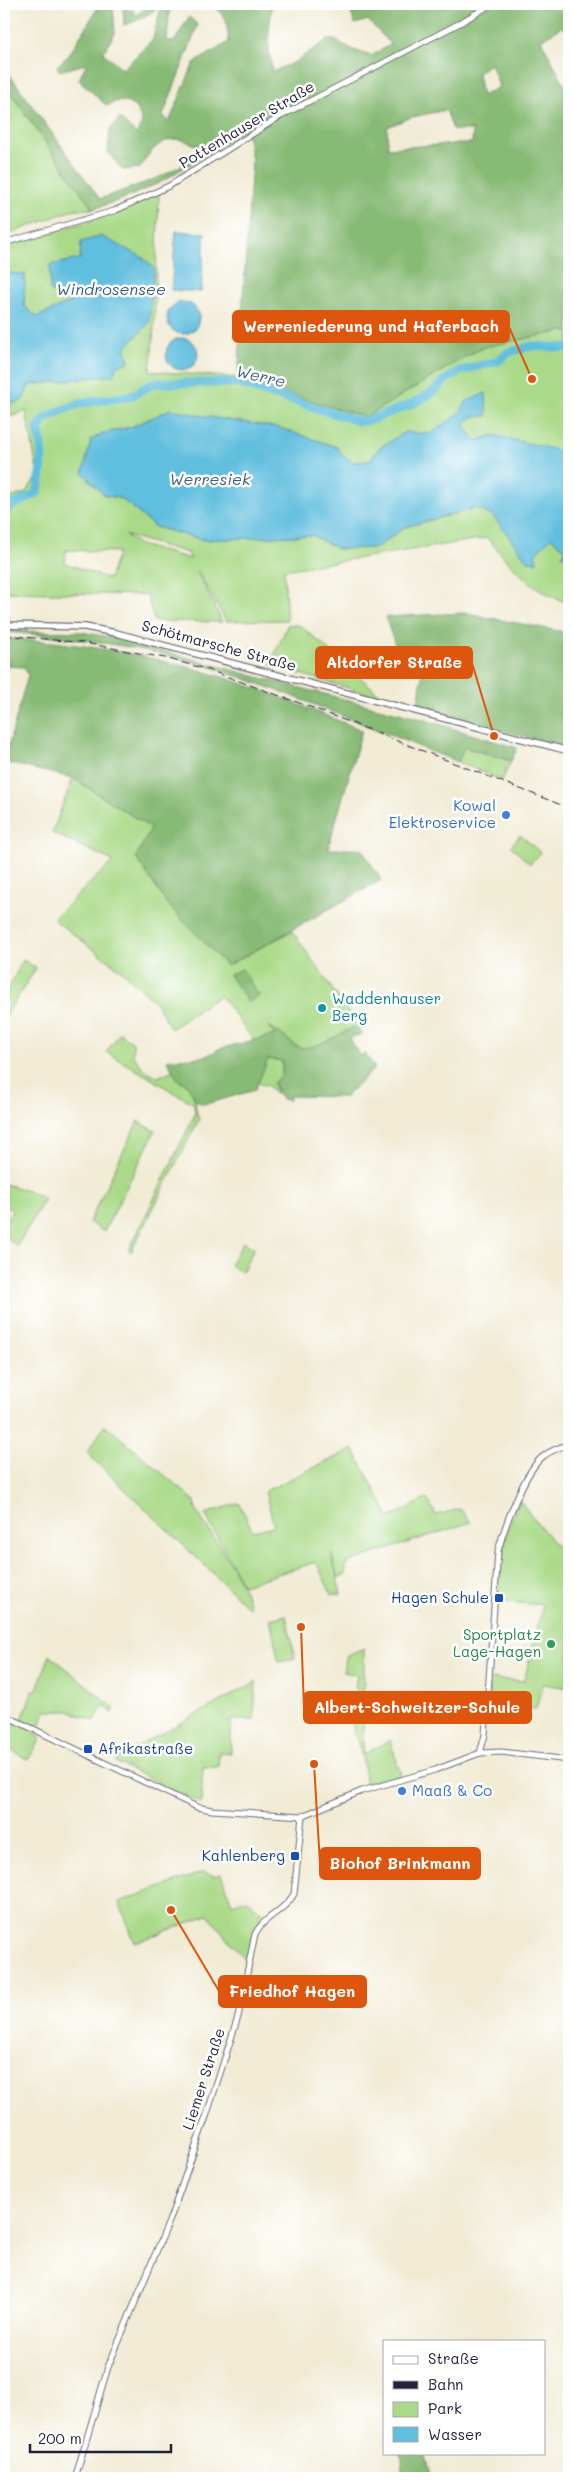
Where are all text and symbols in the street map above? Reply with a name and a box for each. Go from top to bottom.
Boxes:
street label: Pottenhauser Straße [175,76,318,173]
water label: Windrosensee [56,278,166,299]
callout: Werreniederung und Haferbach [233,311,509,342]
text: Werreniederung und Haferbach [243,315,499,336]
water label: Werre [234,360,288,391]
water label: Werresiek [170,468,251,489]
street label: Schötmarsche Straße [140,615,299,675]
callout: Altdorfer Straße [316,647,472,678]
text: Altdorfer Straße [326,651,462,672]
place label: Kowal Elektroservice [389,795,496,832]
marker: Kowal Elektroservice [500,809,512,821]
place label: Waddenhauser Berg [332,988,441,1025]
marker: Waddenhauser Berg [316,1002,328,1014]
place label: Hagen Schule [391,1587,489,1607]
marker: Hagen Schule [493,1592,505,1604]
place label: Sportplatz Lage-Hagen [453,1624,541,1661]
marker: Sportplatz Lage-Hagen [545,1638,557,1650]
callout: Albert-Schweitzer-Schule [304,1692,531,1723]
text: Albert-Schweitzer-Schule [314,1696,520,1717]
place label: Afrikastraße [98,1738,193,1758]
marker: Afrikastraße [82,1743,94,1755]
place label: Maaß & Co [412,1780,492,1800]
marker: Maaß & Co [396,1785,408,1797]
place label: Kahlenberg [202,1845,285,1865]
callout: Biohof Brinkmann [320,1848,480,1879]
marker: Kahlenberg [289,1850,301,1862]
text: Biohof Brinkmann [330,1852,470,1873]
callout: Friedhof Hagen [219,1976,366,2007]
text: Friedhof Hagen [229,1980,355,2001]
street label: Liemer Straße [177,2025,229,2132]
legend [383,2340,546,2454]
text: Straße [428,2348,479,2368]
text: Bahn [428,2374,463,2394]
text: Park [428,2398,462,2418]
scale bar [30,2422,171,2454]
text: Wasser [428,2424,482,2444]
text: 200 m [38,2428,82,2448]

